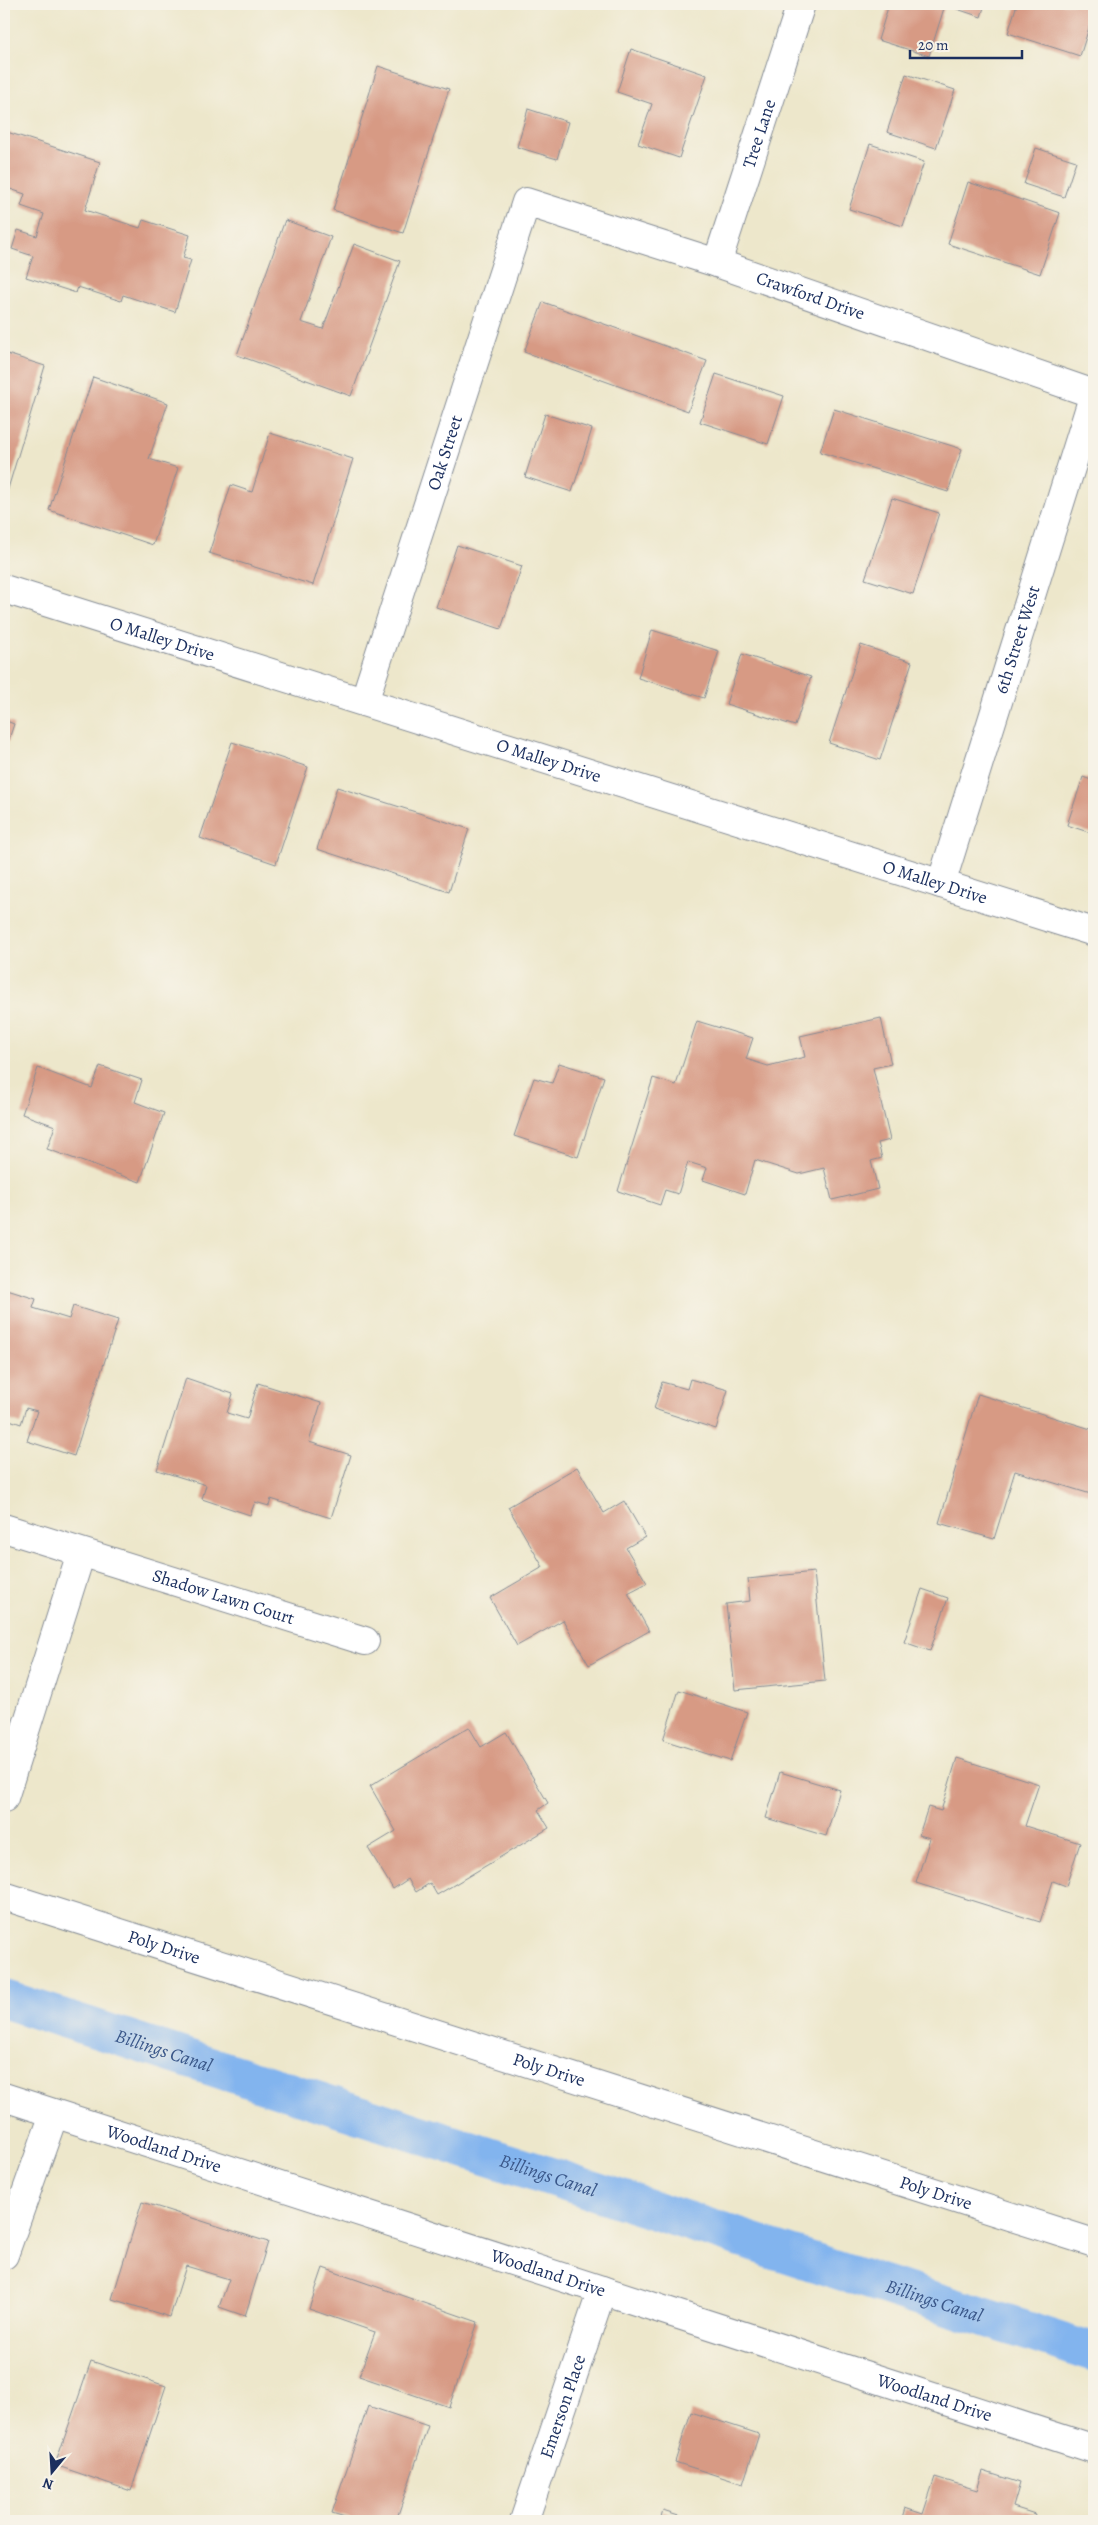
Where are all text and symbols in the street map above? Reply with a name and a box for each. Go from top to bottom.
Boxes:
scale bar [910,28,1023,60]
text: 20 m [918,35,949,55]
street label: Tree Lane [737,96,781,171]
street label: Crawford Drive [753,266,868,325]
street label: Oak Street [421,412,468,493]
street label: 6th Street West [989,583,1045,697]
street label: O Malley Drive [107,611,218,667]
street label: O Malley Drive [493,733,604,788]
street label: O Malley Drive [880,854,990,910]
street label: Shadow Lawn Court [149,1563,298,1630]
street label: Poly Drive [125,1924,203,1970]
water label: Billings Canal [112,2023,216,2079]
street label: Poly Drive [510,2047,588,2092]
street label: Woodland Drive [102,2119,224,2178]
water label: Billings Canal [496,2148,600,2204]
street label: Poly Drive [897,2170,975,2215]
street label: Woodland Drive [487,2243,609,2303]
water label: Billings Canal [882,2273,986,2329]
street label: Emerson Place [534,2351,591,2461]
street label: Woodland Drive [873,2367,995,2427]
north arrow [28,2448,78,2498]
text: N [40,2473,56,2494]

